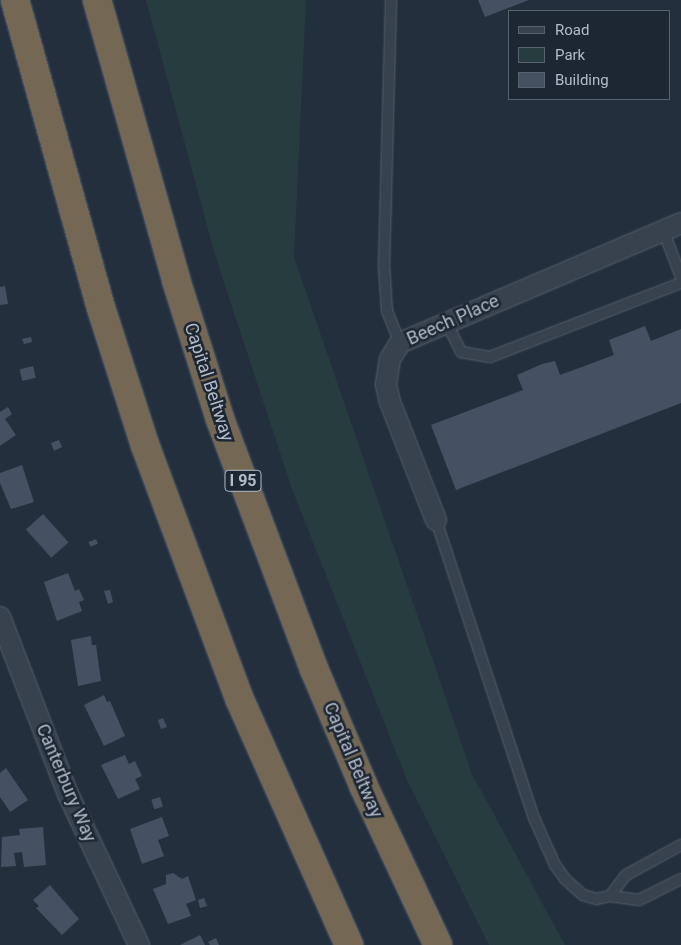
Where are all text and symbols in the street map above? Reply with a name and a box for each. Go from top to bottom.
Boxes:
legend [508,10,671,100]
text: Road [555,21,589,39]
text: Park [555,46,585,64]
text: Building [555,71,609,89]
street label: Beech Place [404,290,502,350]
street label: Capital Beltway [180,320,238,444]
road number: I 95 [224,468,262,494]
street label: Capital Beltway [319,699,387,821]
street label: Canterbury Way [31,721,101,845]

